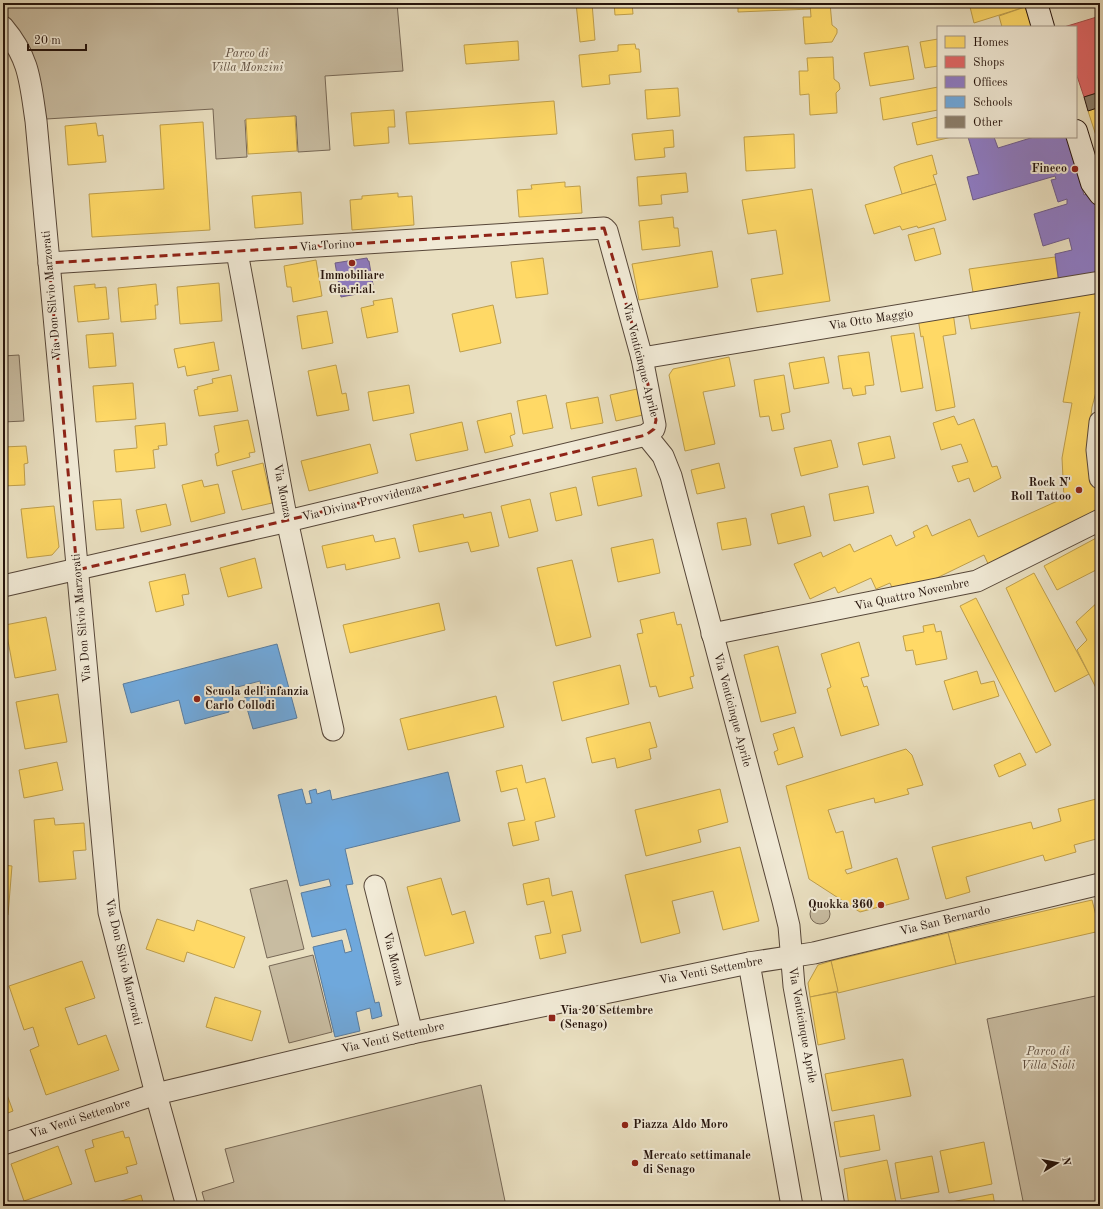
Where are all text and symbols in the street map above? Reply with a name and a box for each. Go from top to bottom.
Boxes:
scale bar [28,26,86,52]
legend [937,26,1077,138]
text: 20 m [34,35,61,47]
text: Homes [973,37,1009,49]
park label: Parco di Villa Monzini [211,48,283,74]
text: Shops [973,57,1004,69]
text: Offices [973,77,1008,89]
text: Schools [973,97,1013,109]
text: Other [973,117,1003,129]
place label: Fineco [1031,163,1067,175]
marker: Fineco [1070,164,1080,174]
street label: Via Don Silvio Marzorati [40,230,64,360]
street label: Via Torino [299,238,355,254]
marker: Immobiliare Gia.ri.al. [347,258,357,268]
place label: Immobiliare Gia.ri.al. [320,270,385,296]
street label: Via Venticinque Aprile [620,302,660,419]
street label: Via Otto Maggio [828,307,914,333]
street label: Via Monza [271,463,293,519]
place label: Rock N' Roll Tattoo [1011,477,1071,503]
street label: Via Divina Provvidenza [301,482,423,524]
marker: Rock N' Roll Tattoo [1074,485,1084,495]
street label: Via Don Silvio Marzorati [70,553,94,683]
street label: Via Quattro Novembre [854,577,971,613]
street label: Via Venticinque Aprile [711,652,753,769]
place label: Scuola dell'infanzia Carlo Collodi [205,686,309,712]
marker: Scuola dell'infanzia Carlo Collodi [192,694,202,704]
street label: Via Don Silvio Marzorati [103,897,143,1027]
place label: Quokka 360 [808,899,873,911]
marker: Quokka 360 [876,900,886,910]
street label: Via San Bernardo [899,904,991,938]
street label: Via Monza [381,931,405,987]
street label: Via Venti Settembre [658,955,764,987]
street label: Via Venticinque Aprile [786,966,818,1084]
place label: Via 20 Settembre (Senago) [560,1005,653,1031]
marker: Via 20 Settembre (Senago) [547,1013,557,1023]
street label: Via Venti Settembre [340,1020,446,1056]
park label: Parco di Villa Sioli [1021,1046,1075,1072]
street label: Via Venti Settembre [28,1097,132,1141]
place label: Piazza Aldo Moro [633,1119,728,1131]
marker: Piazza Aldo Moro [620,1120,630,1130]
north arrow [1037,1143,1077,1183]
place label: Mercato settimanale di Senago [643,1150,751,1176]
text: N [1059,1156,1072,1167]
marker: Mercato settimanale di Senago [630,1158,640,1168]

